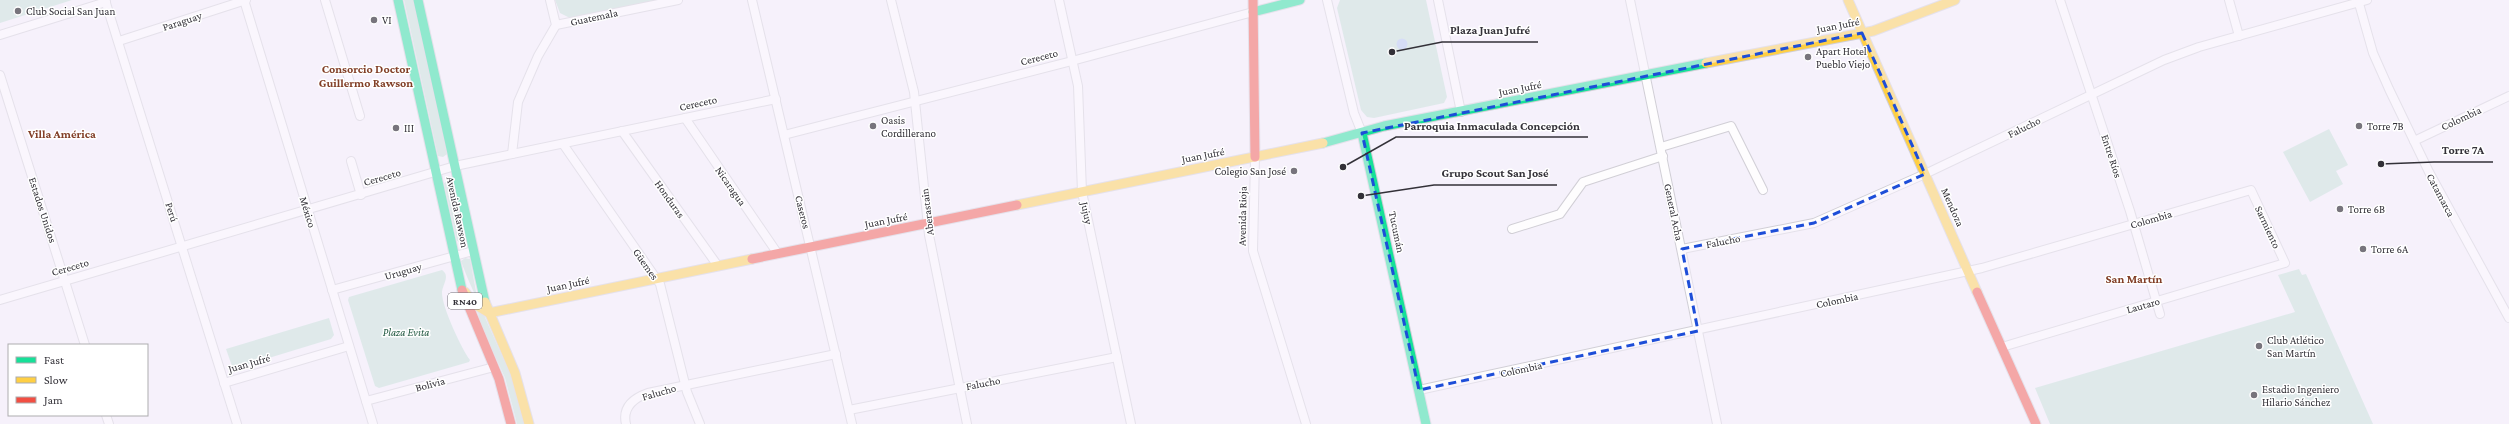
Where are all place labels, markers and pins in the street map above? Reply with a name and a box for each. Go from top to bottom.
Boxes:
place label: Club Social San Juan [26,5,115,18]
marker: Club Social San Juan [13,6,23,16]
place label: VI [382,14,392,26]
marker: VI [369,15,379,25]
callout: Plaza Juan Jufré [1442,18,1538,42]
place label: Apart Hotel Pueblo Viejo [1816,45,1871,71]
marker: Apart Hotel Pueblo Viejo [1803,52,1813,62]
callout: Parroquia Inmaculada Concepción [1396,113,1588,137]
place label: Oasis Cordillerano [881,114,937,139]
place label: Torre 7B [2367,120,2404,132]
marker: Oasis Cordillerano [868,121,878,131]
marker: Torre 7B [2354,121,2364,131]
place label: III [404,122,414,134]
marker: III [391,123,401,133]
callout: Torre 7A [2434,138,2493,162]
callout: Grupo Scout San José [1434,161,1557,185]
place label: Colegio San José [1215,165,1286,178]
marker: Colegio San José [1289,166,1299,176]
place label: Torre 6B [2348,203,2385,215]
marker: Torre 6B [2335,204,2345,214]
place label: Torre 6A [2371,243,2409,255]
marker: Torre 6A [2358,244,2368,254]
place label: Club Atlético San Martín [2267,334,2324,359]
marker: Club Atlético San Martín [2254,341,2264,351]
place label: Estadio Ingeniero Hilario Sánchez [2262,383,2340,408]
marker: Estadio Ingeniero Hilario Sánchez [2249,390,2259,400]

